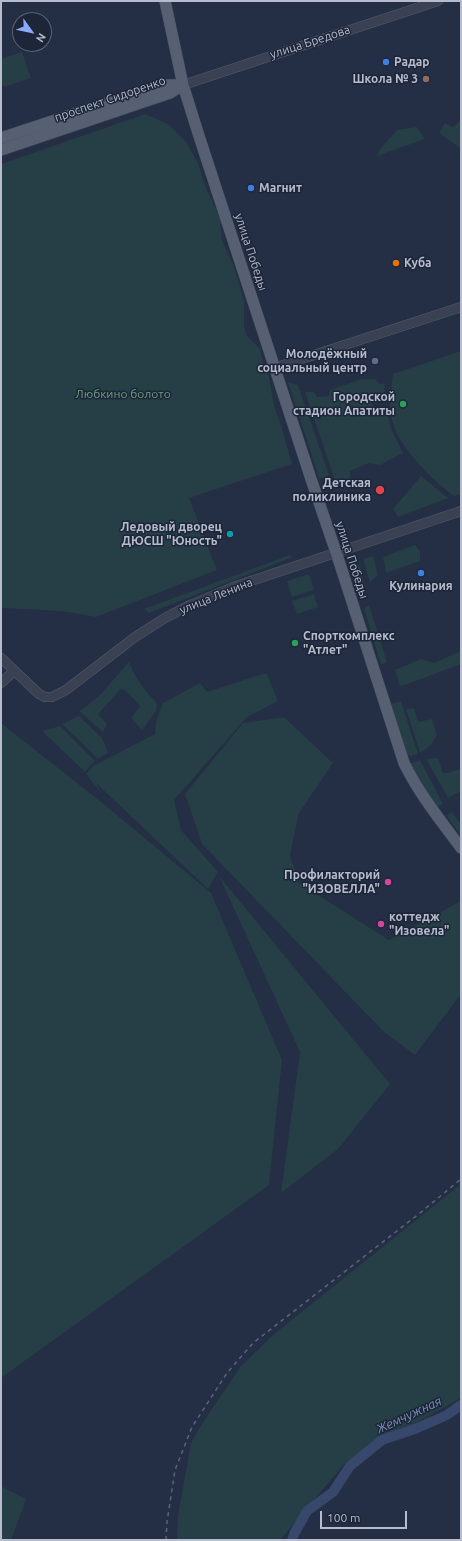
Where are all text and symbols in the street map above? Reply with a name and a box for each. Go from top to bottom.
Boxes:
north arrow [12,12,52,52]
street label: улица Бредова [268,22,352,62]
text: N [34,31,48,45]
place label: Радар [394,55,429,69]
marker: Радар [381,57,391,67]
place label: Школа № 3 [352,72,418,86]
street label: проспект Сидоренко [53,73,167,125]
marker: Школа № 3 [421,74,431,84]
place label: Магнит [259,181,302,195]
marker: Магнит [246,183,256,193]
street label: улица Победы [232,211,270,293]
place label: Куба [404,256,432,270]
marker: Куба [391,258,401,268]
place label: Молодёжный социальный центр [257,347,367,375]
marker: Молодёжный социальный центр [370,356,380,366]
park label: Любкино болото [75,387,171,401]
place label: Городской стадион Апатиты [293,390,395,418]
marker: Городской стадион Апатиты [398,399,408,409]
place label: Детская поликлиника [293,476,371,504]
marker: Детская поликлиника [374,484,386,496]
street label: улица Победы [333,519,371,601]
place label: Ледовый дворец ДЮСШ "Юность" [120,520,222,548]
marker: Ледовый дворец ДЮСШ "Юность" [225,529,235,539]
marker: Кулинария [416,568,426,578]
street label: улица Ленина [177,575,255,617]
place label: Кулинария [389,579,453,593]
place label: Спорткомплекс "Атлет" [303,629,395,657]
marker: Спорткомплекс "Атлет" [290,638,300,648]
place label: Профилакторий "ИЗОВЕЛЛА" [284,868,380,896]
marker: Профилакторий "ИЗОВЕЛЛА" [383,877,393,887]
place label: коттедж "Изовела" [389,910,449,938]
marker: коттедж "Изовела" [376,919,386,929]
water label: Жемчужная [374,1393,444,1437]
scale bar [322,1503,409,1529]
text: 100 m [327,1511,360,1524]

